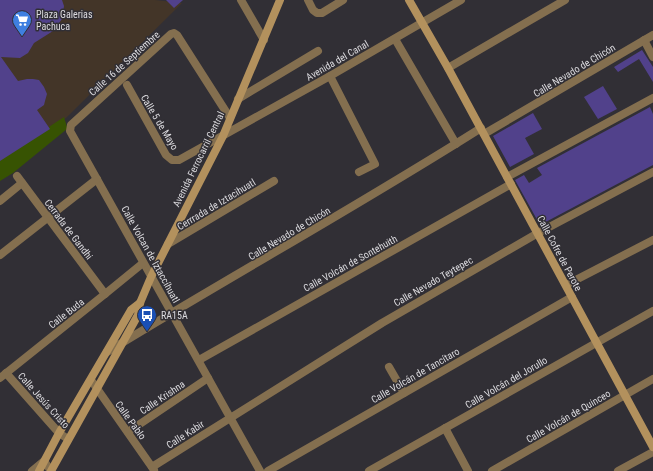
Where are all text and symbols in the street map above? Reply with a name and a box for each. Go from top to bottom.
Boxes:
supermarket icon: Plaza Galerias Pachuca [11,9,33,37]
place label: Plaza Galerias Pachuca [36,9,93,32]
street label: Calle 16 de Septiembre [87,29,162,98]
street label: Avenida del Canal [304,38,370,83]
street label: Calle Nevado de Chicón [531,42,617,99]
street label: Calle 5 de Mayo [139,93,180,152]
street label: Avenida Ferrocarril Central [171,110,226,209]
street label: Cerrrada de Iztacihuatl [175,177,257,232]
street label: Cerrada de Gandhi [42,197,95,262]
street label: Calle Volcan de Iztaccíhuatl [119,204,182,305]
street label: Calle Nevado de Chicón [246,205,332,262]
street label: Calle Cofre de Perote [535,214,584,293]
street label: Calle Volcán de Sontehuith [301,233,399,294]
street label: Calle Nevado Teytepec [392,254,475,309]
street label: Calle Buda [46,296,86,331]
bus stop icon: RA15A [136,304,158,332]
place label: RA15A [161,310,188,321]
street label: Calle Volcán de Tancítaro [369,346,461,405]
street label: Calle Volcán del Jorullo [463,354,549,410]
street label: Calle Jesús Cristo [16,370,72,430]
street label: Calle Krishna [138,378,187,416]
street label: Calle Volcán de Quinceo [524,388,612,445]
street label: Calle Pablo [113,399,148,442]
street label: Calle Kabir [164,418,206,451]

